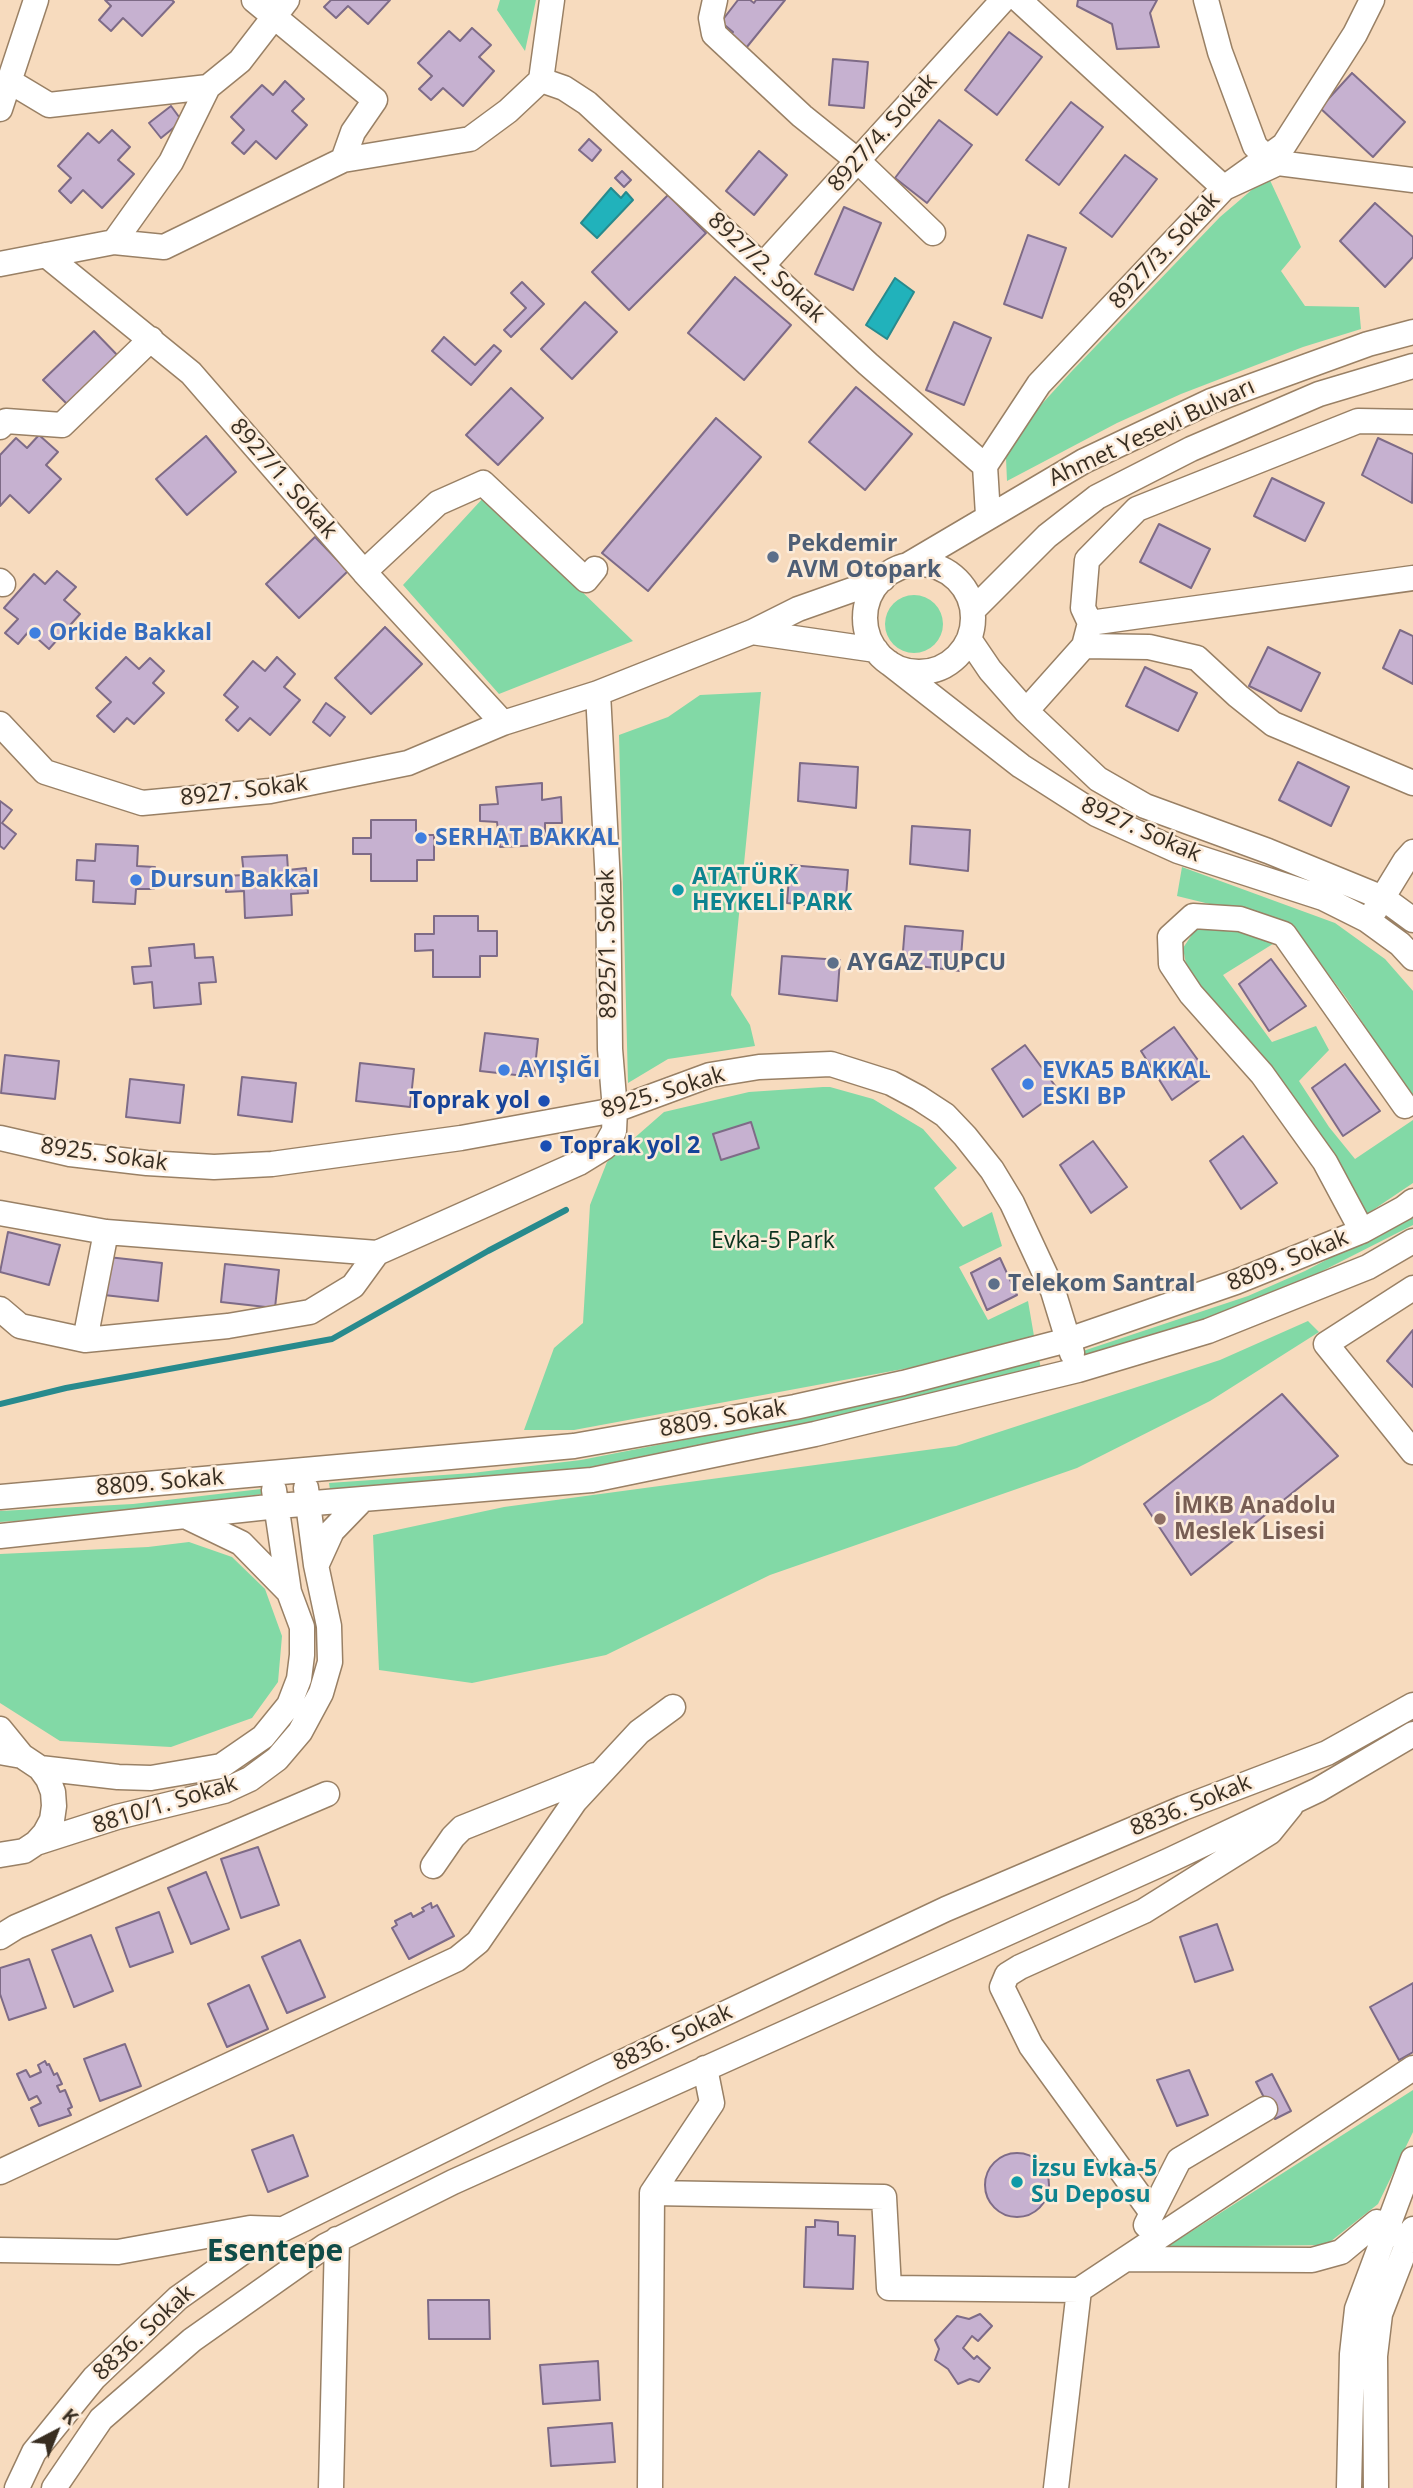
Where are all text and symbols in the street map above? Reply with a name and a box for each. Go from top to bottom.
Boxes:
street label: 8927/4. Sokak [823,68,943,198]
street label: 8927/3. Sokak [1104,187,1226,315]
street label: 8927/2. Sokak [702,207,830,329]
street label: Ahmet Yesevi Bulvarı [1045,373,1259,493]
street label: 8927/1. Sokak [224,413,342,545]
place label: Pekdemir AVM Otopark [787,530,941,584]
marker: Pekdemir AVM Otopark [765,549,781,565]
place label: Orkide Bakkal [49,619,212,647]
marker: Orkide Bakkal [27,625,43,641]
street label: 8927. Sokak [179,770,309,812]
street label: 8927. Sokak [1077,791,1205,869]
place label: SERHAT BAKKAL [435,824,619,852]
marker: SERHAT BAKKAL [413,830,429,846]
place label: ATATÜRK HEYKELİ PARK [692,863,852,917]
place label: Dursun Bakkal [150,866,319,894]
street label: 8925/1. Sokak [593,869,623,1019]
marker: Dursun Bakkal [128,872,144,888]
marker: ATATÜRK HEYKELİ PARK [670,882,686,898]
place label: AYGAZ TUPCU [847,949,1006,977]
marker: AYGAZ TUPCU [825,955,841,971]
place label: AYIŞIĞI [518,1056,600,1084]
place label: EVKA5 BAKKAL ESKI BP [1042,1057,1211,1111]
street label: 8925. Sokak [598,1061,728,1125]
marker: AYIŞIĞI [496,1062,512,1078]
marker: EVKA5 BAKKAL ESKI BP [1020,1076,1036,1092]
place label: Toprak yol [409,1087,530,1115]
marker: Toprak yol [536,1093,552,1109]
street label: 8925. Sokak [39,1132,169,1178]
place label: Toprak yol 2 [560,1132,700,1160]
marker: Toprak yol 2 [538,1138,554,1154]
street label: 8809. Sokak [1223,1224,1353,1298]
park label: Evka-5 Park [711,1227,835,1255]
place label: Telekom Santral [1008,1270,1196,1298]
marker: Telekom Santral [986,1276,1002,1292]
street label: 8809. Sokak [658,1394,788,1444]
street label: 8809. Sokak [95,1464,225,1502]
place label: İMKB Anadolu Meslek Lisesi [1174,1492,1336,1546]
marker: İMKB Anadolu Meslek Lisesi [1152,1511,1168,1527]
street label: 8836. Sokak [1126,1769,1256,1843]
street label: 8810/1. Sokak [89,1770,241,1840]
street label: 8836. Sokak [609,1998,737,2078]
place label: İzsu Evka-5 Su Deposu [1031,2155,1157,2209]
marker: İzsu Evka-5 Su Deposu [1009,2174,1025,2190]
district label: Esentepe [207,2234,343,2270]
street label: 8836. Sokak [88,2279,200,2387]
north arrow [21,2397,91,2467]
text: K [57,2403,83,2430]

